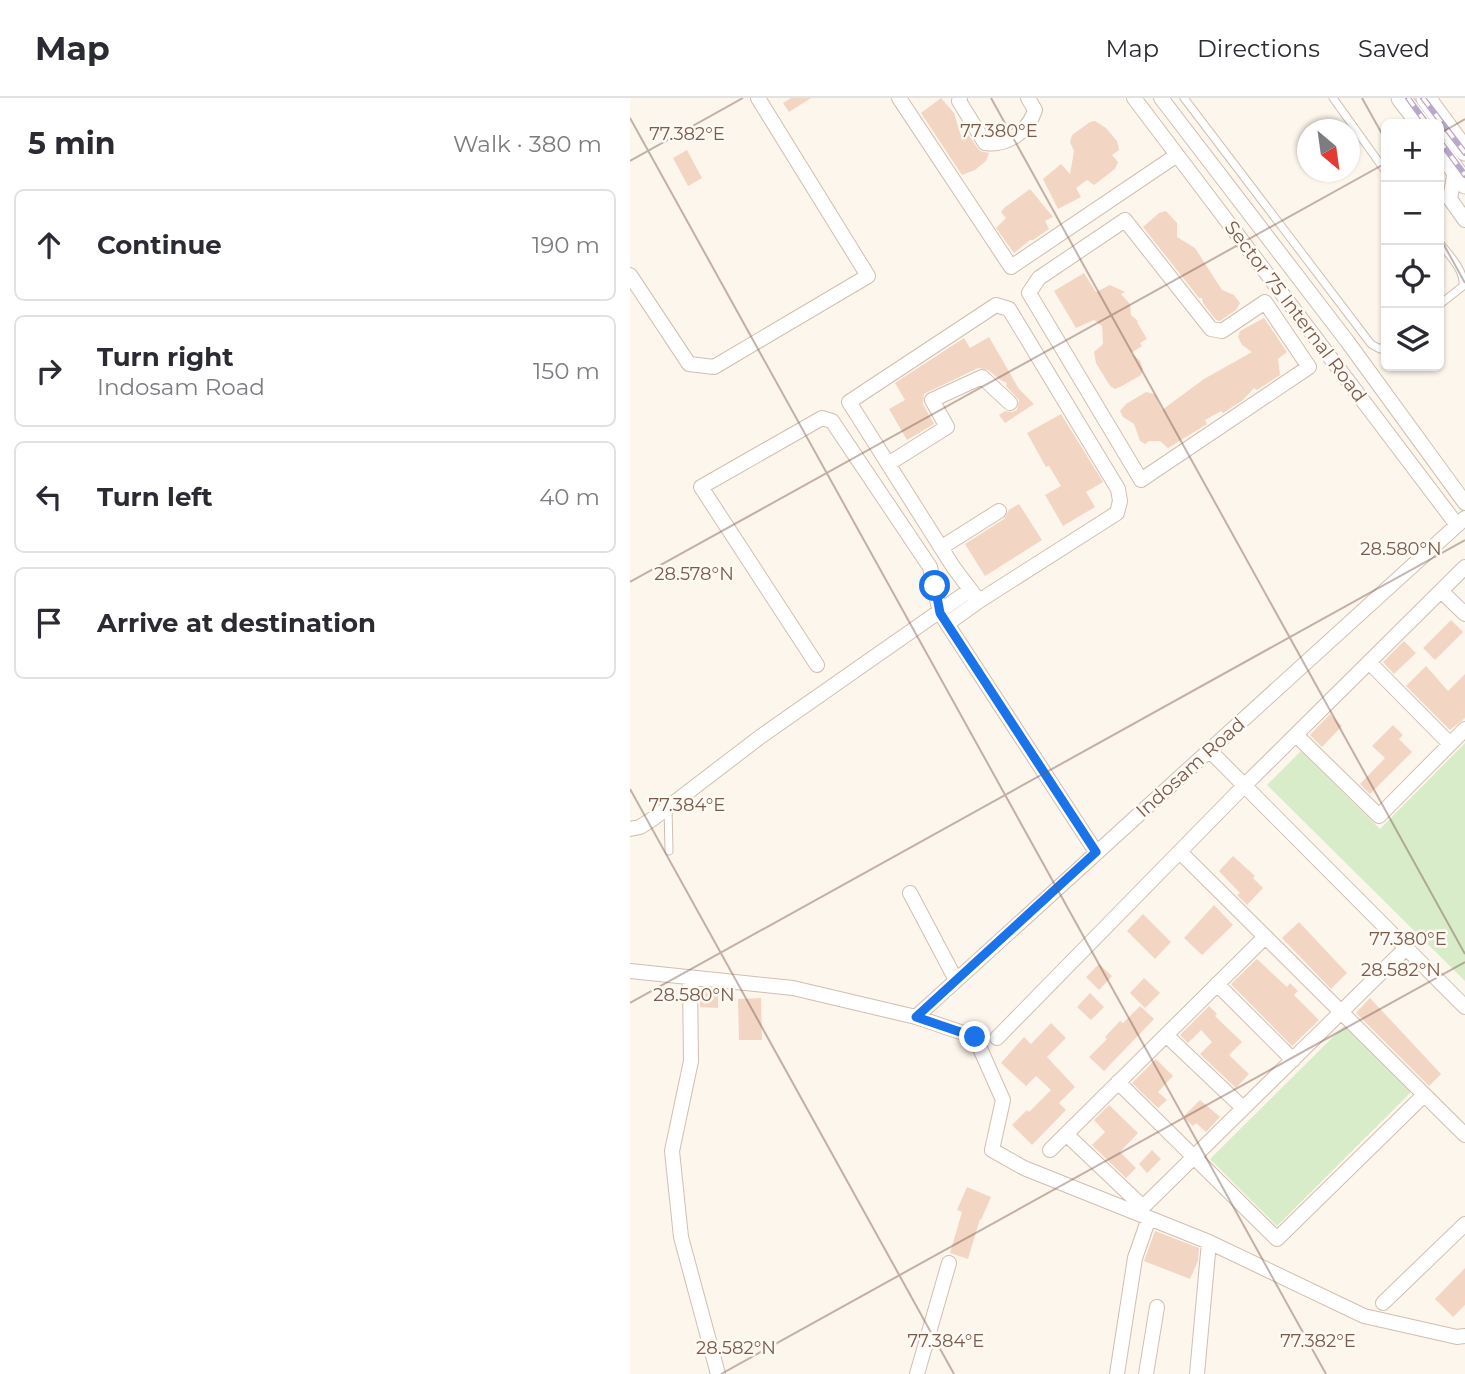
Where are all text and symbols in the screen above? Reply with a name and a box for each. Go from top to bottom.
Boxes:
text: Map [35,28,110,68]
text: Map [1106,34,1159,63]
text: Directions [1197,34,1320,63]
text: Saved [1358,34,1430,63]
north arrow [1297,119,1360,182]
map controls [1381,119,1444,371]
button: + [1381,119,1444,182]
text: 77.380°E [960,120,1038,142]
text: 77.382°E [649,123,725,145]
text: 5 min [28,125,116,162]
text: Walk · 380 m [453,130,602,158]
button: − [1381,182,1444,245]
street label: Sector 75 Internal Road [1220,216,1371,407]
icon: ahead [30,226,68,264]
text: Continue [97,229,222,261]
text: 190 m [532,231,600,259]
button: locate [1381,245,1444,308]
button: layers [1381,308,1444,371]
text: Turn right [97,341,233,373]
icon: right [30,352,68,390]
text: 150 m [533,357,600,385]
text: Indosam Road [97,373,265,401]
icon: left [30,478,68,516]
text: Turn left [97,481,213,513]
text: 40 m [539,483,600,511]
text: 28.580°N [1360,538,1442,560]
text: 28.578°N [654,563,734,585]
route start [919,570,950,601]
icon: arrive [30,604,68,642]
text: Arrive at destination [97,607,376,639]
street label: Indosam Road [1131,712,1250,822]
text: 77.384°E [649,794,725,816]
text: 77.380°E [1369,928,1447,950]
text: 28.582°N [1361,959,1441,981]
text: 28.580°N [653,984,735,1006]
route end [959,1021,990,1052]
text: 77.384°E [908,1330,984,1352]
text: 77.382°E [1280,1330,1356,1352]
text: 28.582°N [696,1337,776,1359]

